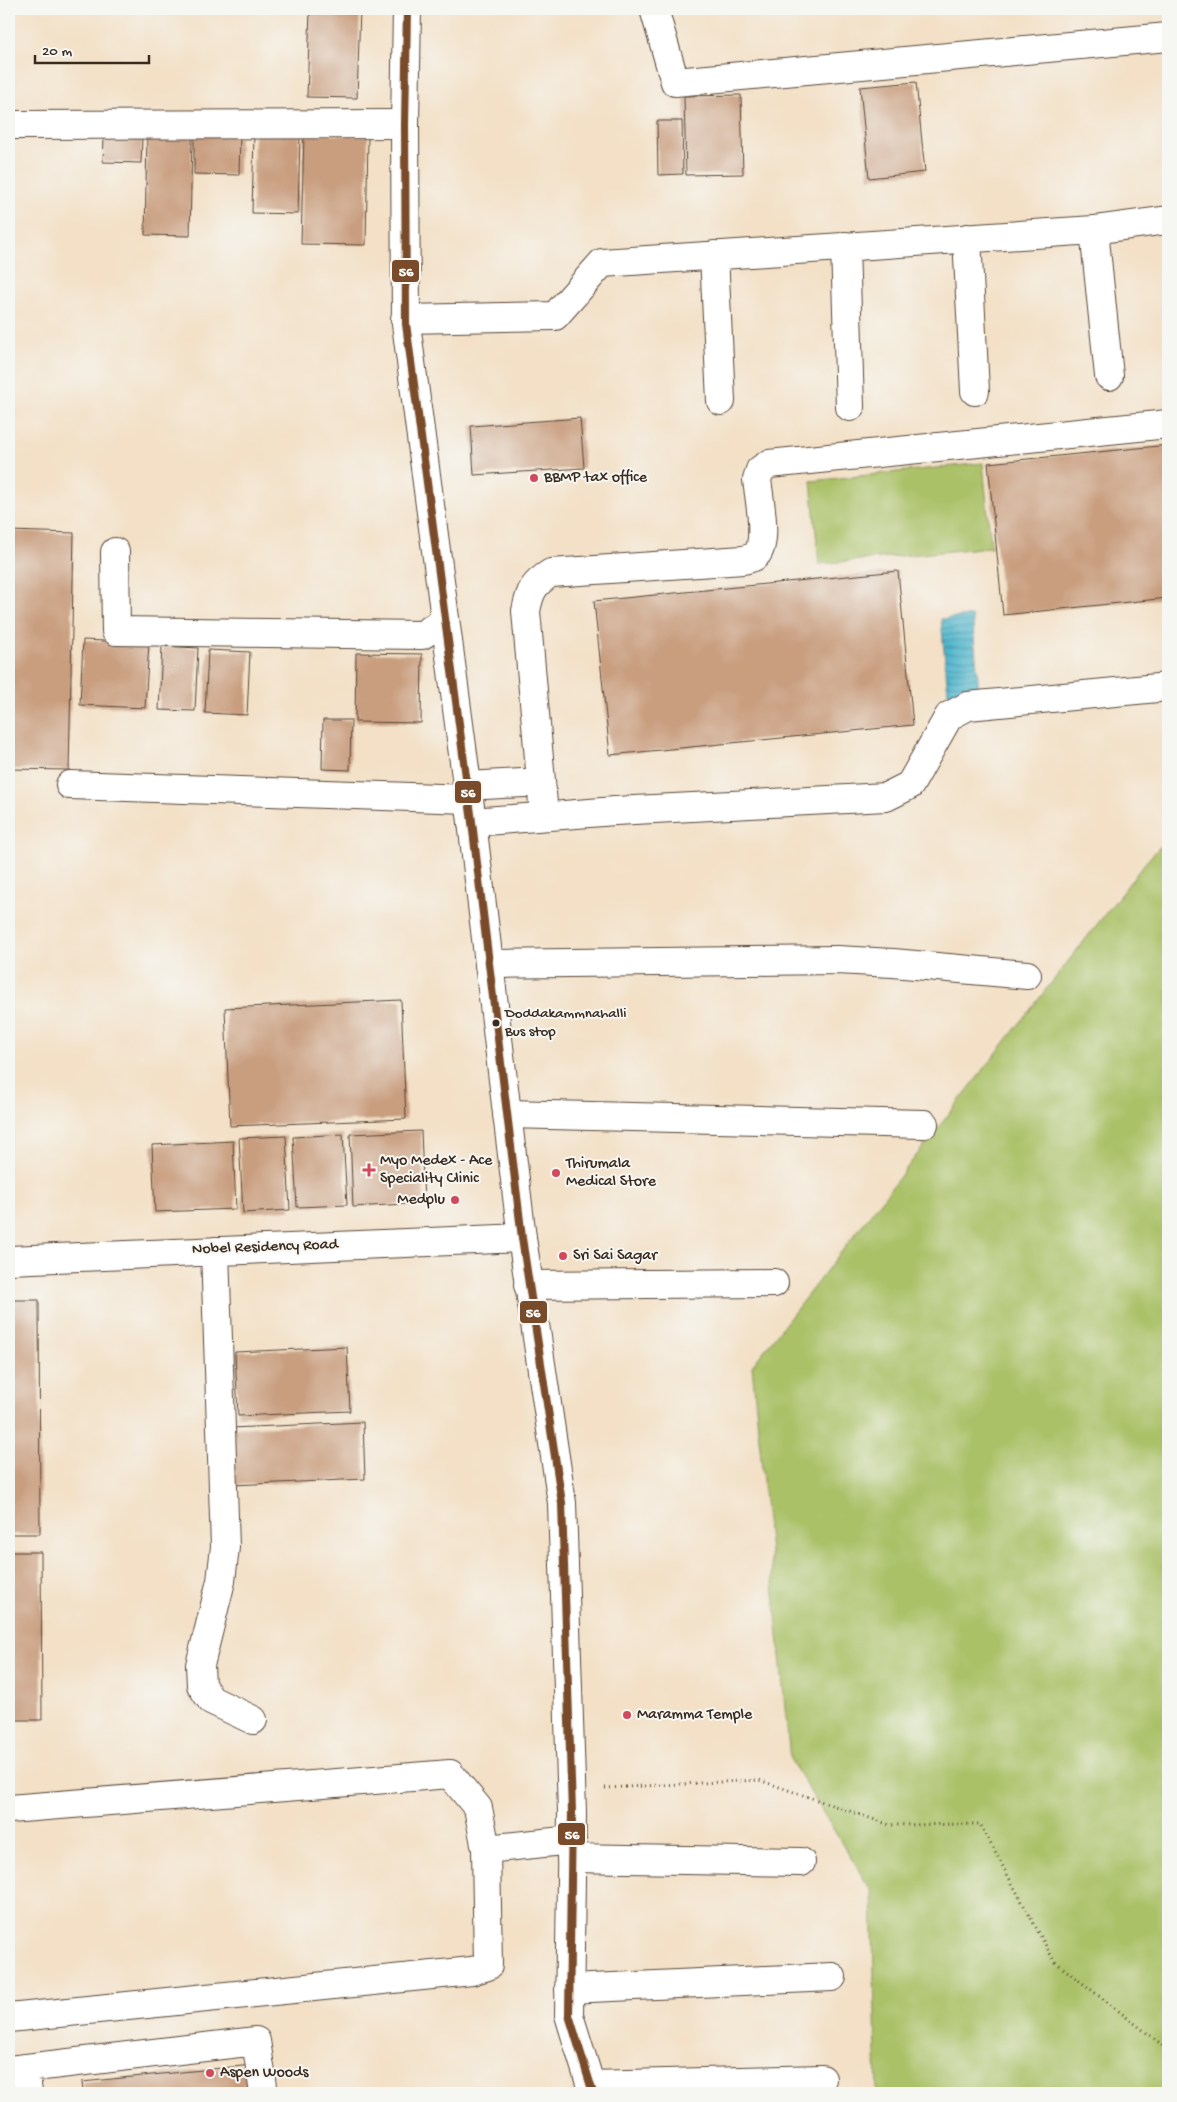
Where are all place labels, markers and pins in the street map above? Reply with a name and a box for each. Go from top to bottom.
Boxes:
place label: BBMP tax office [543,469,648,488]
marker: BBMP tax office [528,472,540,484]
place label: Doddakammnahalli Bus stop [504,1005,626,1041]
marker: Doddakammnahalli Bus stop [491,1018,501,1028]
place label: Myo Medex - Ace Speciality Clinic [380,1152,493,1189]
place label: Thirumala Medical Store [565,1155,657,1192]
marker: Myo Medex - Ace Speciality Clinic [362,1163,376,1177]
marker: Thirumala Medical Store [550,1167,562,1179]
place label: Medplu [397,1191,445,1210]
marker: Medplu [449,1194,461,1206]
place label: Sri Sai Sagar [573,1247,658,1266]
marker: Sri Sai Sagar [557,1250,569,1262]
place label: Maramma Temple [637,1706,753,1725]
marker: Maramma Temple [621,1709,633,1721]
place label: Aspen Woods [220,2064,309,2083]
marker: Aspen Woods [204,2067,216,2079]

